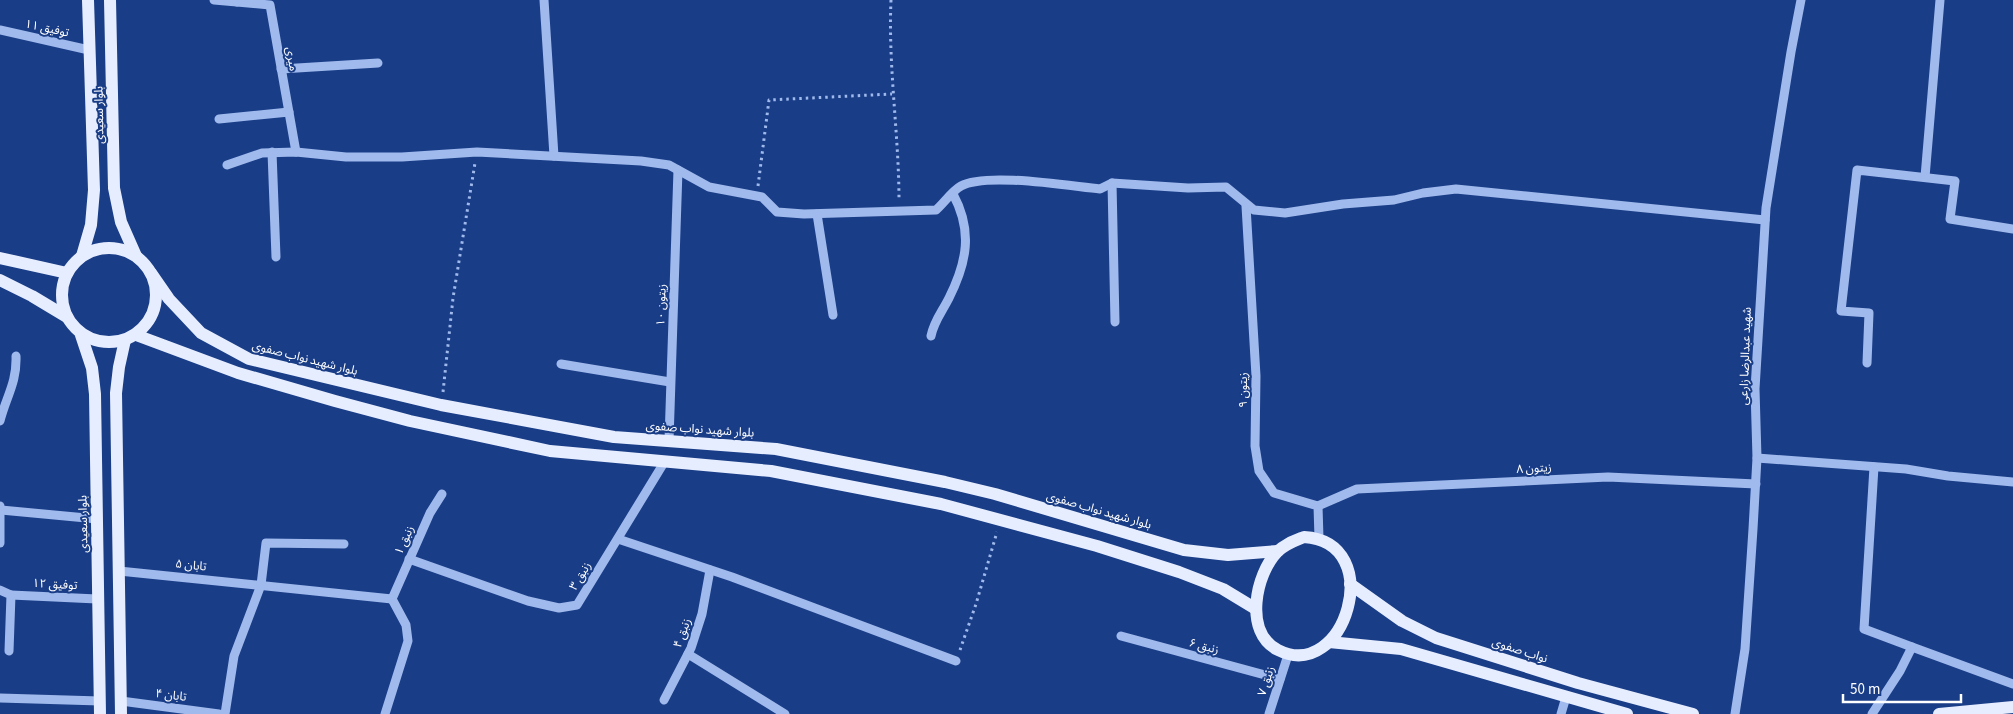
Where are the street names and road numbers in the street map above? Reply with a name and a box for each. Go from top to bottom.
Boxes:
street label: توفیق ۱۱ [23,16,71,42]
street label: میری [281,45,302,73]
street label: بلوار سعیدی [90,86,109,144]
street label: زیتون ۱۰ [652,284,671,326]
street label: شهید عبدالرضا زارعی [1735,307,1756,405]
street label: بلوار شهید نواب صفوی [250,337,360,380]
street label: زیتون ۹ [1235,372,1252,408]
street label: بلوار شهید نواب صفوی [645,417,755,442]
street label: زیتون ۸ [1516,459,1552,478]
street label: بلوار شهید نواب صفوی [1044,487,1153,534]
street label: بلوار سعیدی [74,495,93,553]
street label: زنبق ۱ [390,523,419,558]
street label: تابان ۵ [174,555,208,576]
street label: زنبق ۳ [565,559,596,594]
street label: توفیق ۱۲ [32,575,78,594]
street label: زنبق ۴ [669,616,696,650]
street label: نواب صفوی [1490,633,1550,667]
street label: زنبق ۶ [1187,634,1221,659]
street label: زنبق ۷ [1254,664,1279,698]
street label: تابان ۴ [154,685,188,706]

